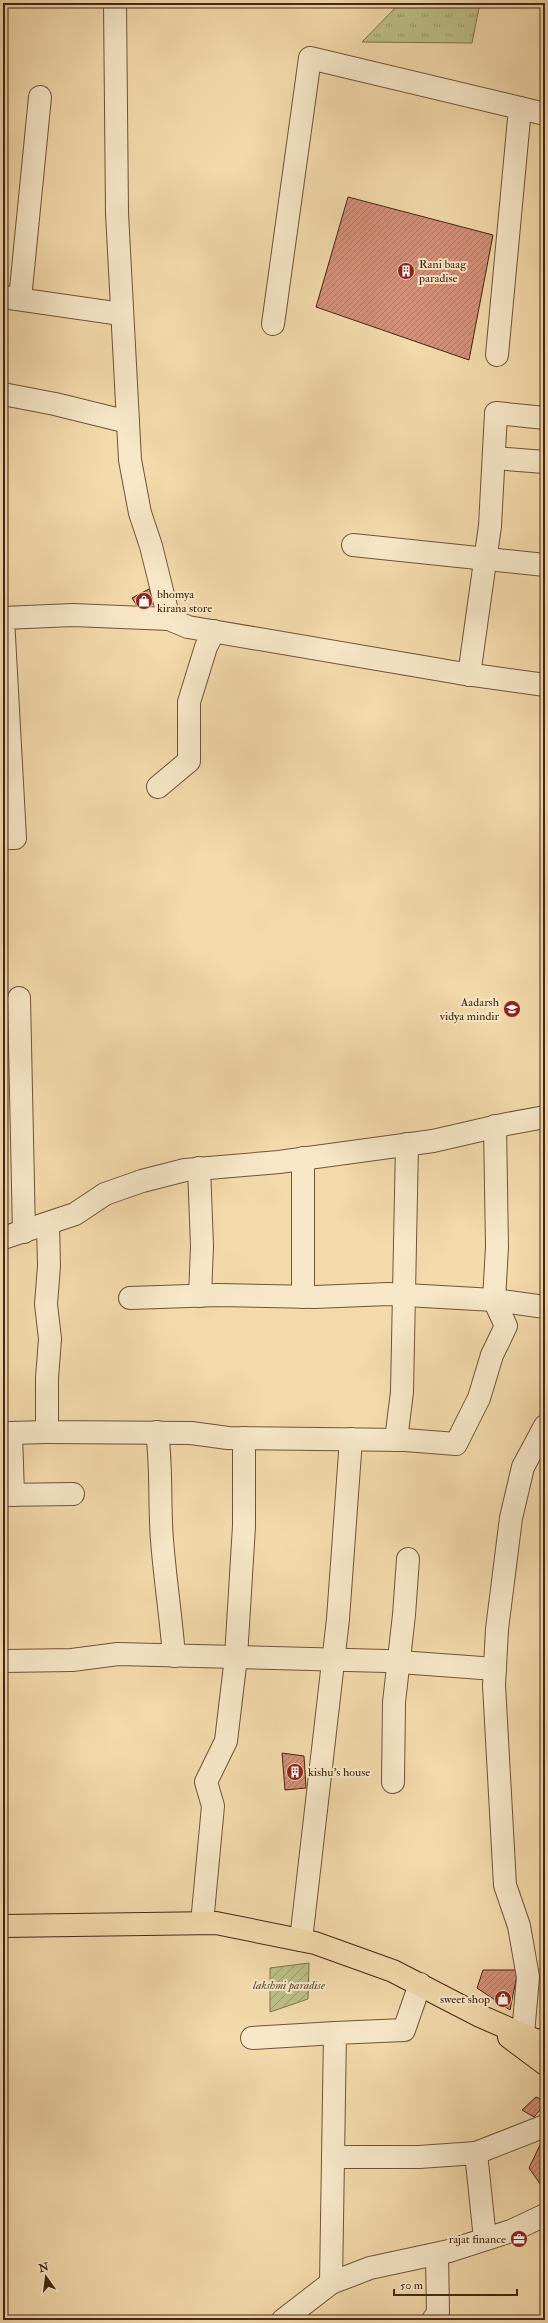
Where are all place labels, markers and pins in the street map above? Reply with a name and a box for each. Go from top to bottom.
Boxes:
place label: Rani baag paradise [418,257,467,286]
building icon: Rani baag paradise [396,261,416,281]
place label: bhomya kirana store [157,587,212,616]
shop icon: bhomya kirana store [134,591,154,611]
place label: Aadarsh vidya mindir [439,995,500,1024]
school or university icon: Aadarsh vidya mindir [502,999,522,1019]
building icon: kishu's house [285,1762,305,1782]
place label: kishu's house [308,1765,370,1780]
shop icon: sweet shop [493,1989,513,2009]
place label: sweet shop [440,1992,490,2007]
office icon: rajat finance [509,2229,529,2249]
place label: rajat finance [449,2232,506,2247]

